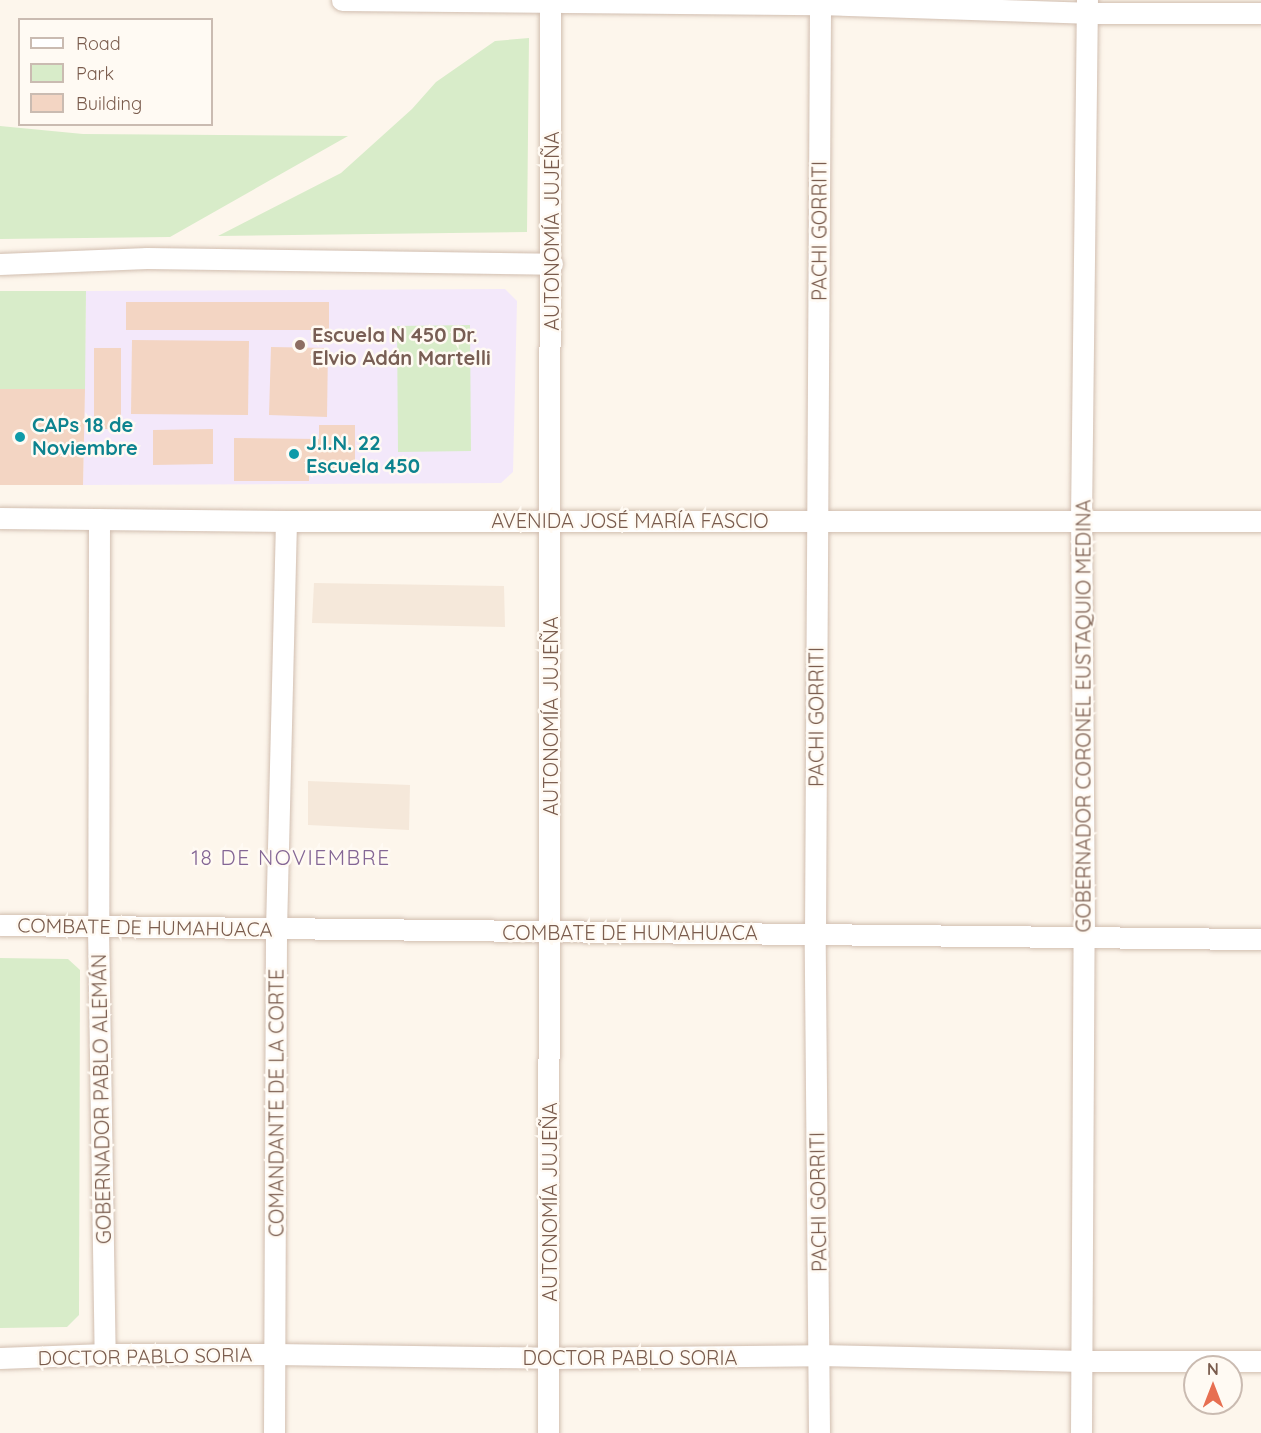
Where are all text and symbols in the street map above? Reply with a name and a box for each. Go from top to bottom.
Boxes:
legend [18,18,213,126]
text: Road [76,32,121,55]
text: Park [76,62,114,85]
text: Building [76,92,142,115]
street label: AUTONOMÍA JUJEÑA [539,131,563,331]
street label: PACHI GORRITI [807,161,831,301]
place label: Escuela N 450 Dr. Elvio Adán Martelli [312,322,491,369]
marker: Escuela N 450 Dr. Elvio Adán Martelli [293,338,307,352]
place label: CAPs 18 de Noviembre [32,413,138,460]
marker: CAPs 18 de Noviembre [13,430,27,444]
place label: J.I.N. 22 Escuela 450 [306,430,420,477]
marker: J.I.N. 22 Escuela 450 [287,447,301,461]
street label: GOBERNADOR CORONEL EUSTAQUIO MEDINA [1071,500,1095,932]
street label: AVENIDA JOSÉ MARÍA FASCIO [491,508,769,532]
street label: AUTONOMÍA JUJEÑA [538,616,562,816]
street label: PACHI GORRITI [804,647,828,787]
district label: 18 DE NOVIEMBRE [191,844,391,870]
street label: COMBATE DE HUMAHUACA [17,913,273,941]
street label: COMBATE DE HUMAHUACA [502,920,758,944]
street label: GOBERNADOR PABLO ALEMÁN [86,954,116,1244]
street label: COMANDANTE DE LA CORTE [264,969,288,1237]
street label: AUTONOMÍA JUJEÑA [537,1102,561,1302]
street label: PACHI GORRITI [805,1132,831,1272]
street label: DOCTOR PABLO SORIA [37,1342,253,1370]
street label: DOCTOR PABLO SORIA [523,1345,737,1369]
north arrow [1183,1355,1243,1415]
text: N [1207,1359,1219,1379]

